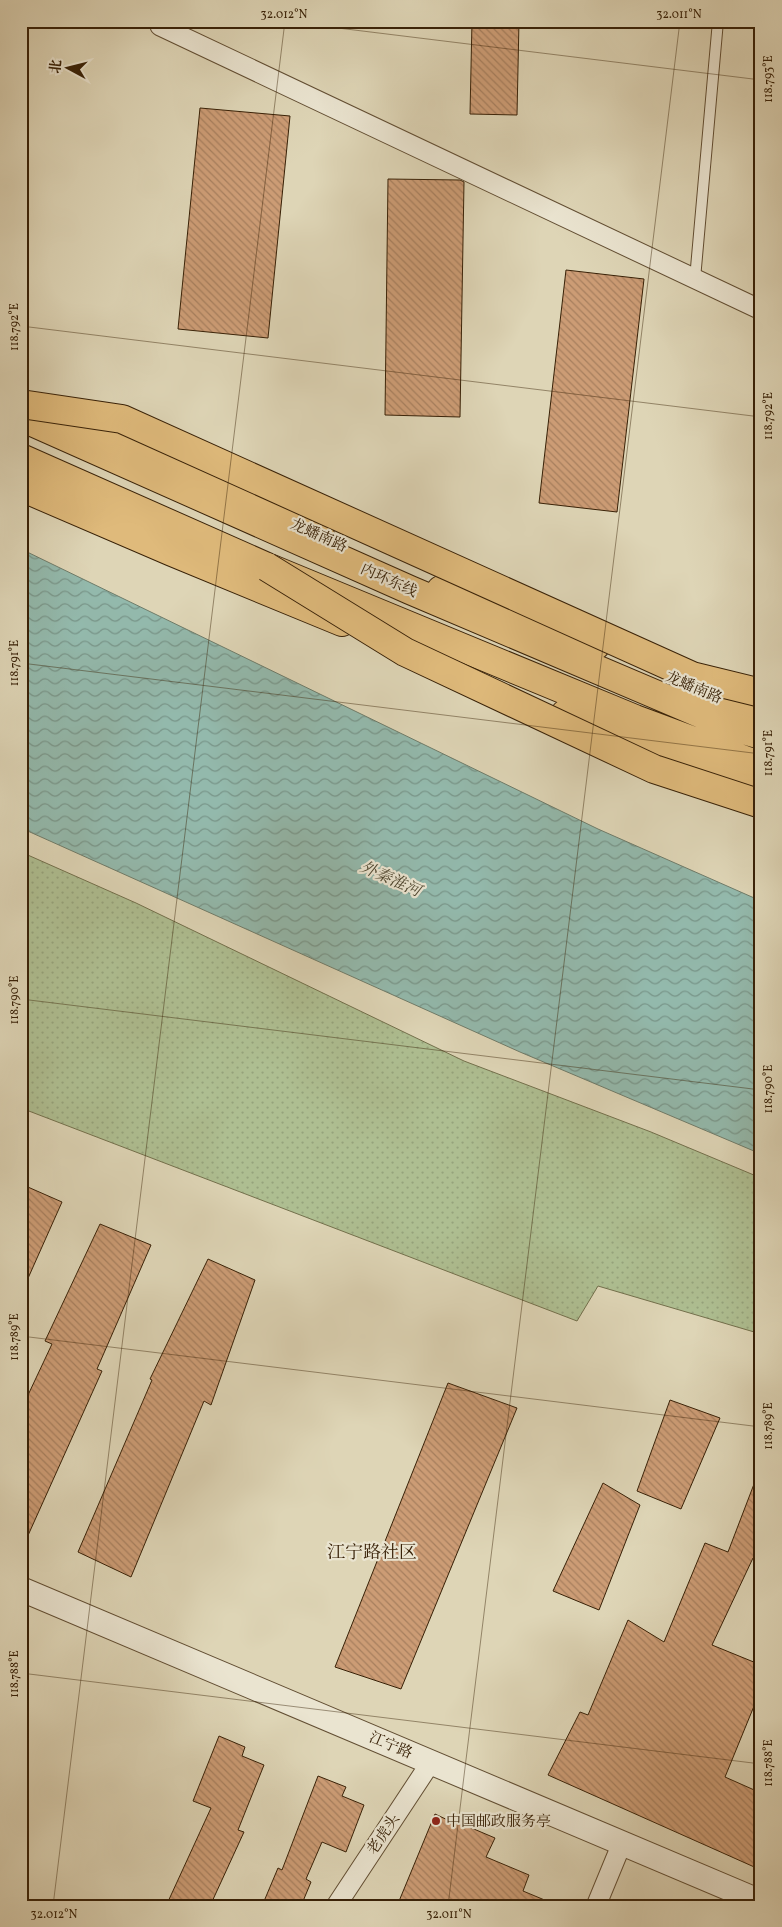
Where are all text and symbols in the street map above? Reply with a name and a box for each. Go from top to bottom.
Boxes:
text: 32.012°N [261,7,308,23]
text: 32.011°N [656,7,702,23]
north arrow [42,42,92,92]
text: 118.793°E [761,55,777,103]
text: 北 [46,58,67,75]
text: 118.792°E [7,303,23,351]
text: 118.792°E [761,392,777,440]
street label: 龙蟠南路 [287,515,350,558]
street label: 内环东线 [357,560,420,603]
text: 118.791°E [7,640,23,686]
street label: 龙蟠南路 [662,667,725,710]
text: 118.791°E [761,730,777,776]
water label: 外秦淮河 [356,857,427,904]
text: 118.790°E [7,976,23,1024]
text: 118.790°E [761,1065,777,1113]
text: 118.789°E [7,1313,23,1361]
text: 118.789°E [761,1402,777,1450]
district label: 江宁路社区 [327,1541,417,1566]
text: 118.788°E [7,1650,23,1698]
street label: 江宁路 [366,1728,415,1765]
text: 118.788°E [761,1739,777,1787]
street label: 老虎头 [363,1810,406,1859]
place label: 中国邮政服务亭 [446,1812,551,1833]
marker: 中国邮政服务亭 [430,1815,442,1827]
text: 32.012°N [31,1907,78,1923]
text: 32.011°N [426,1907,472,1923]

